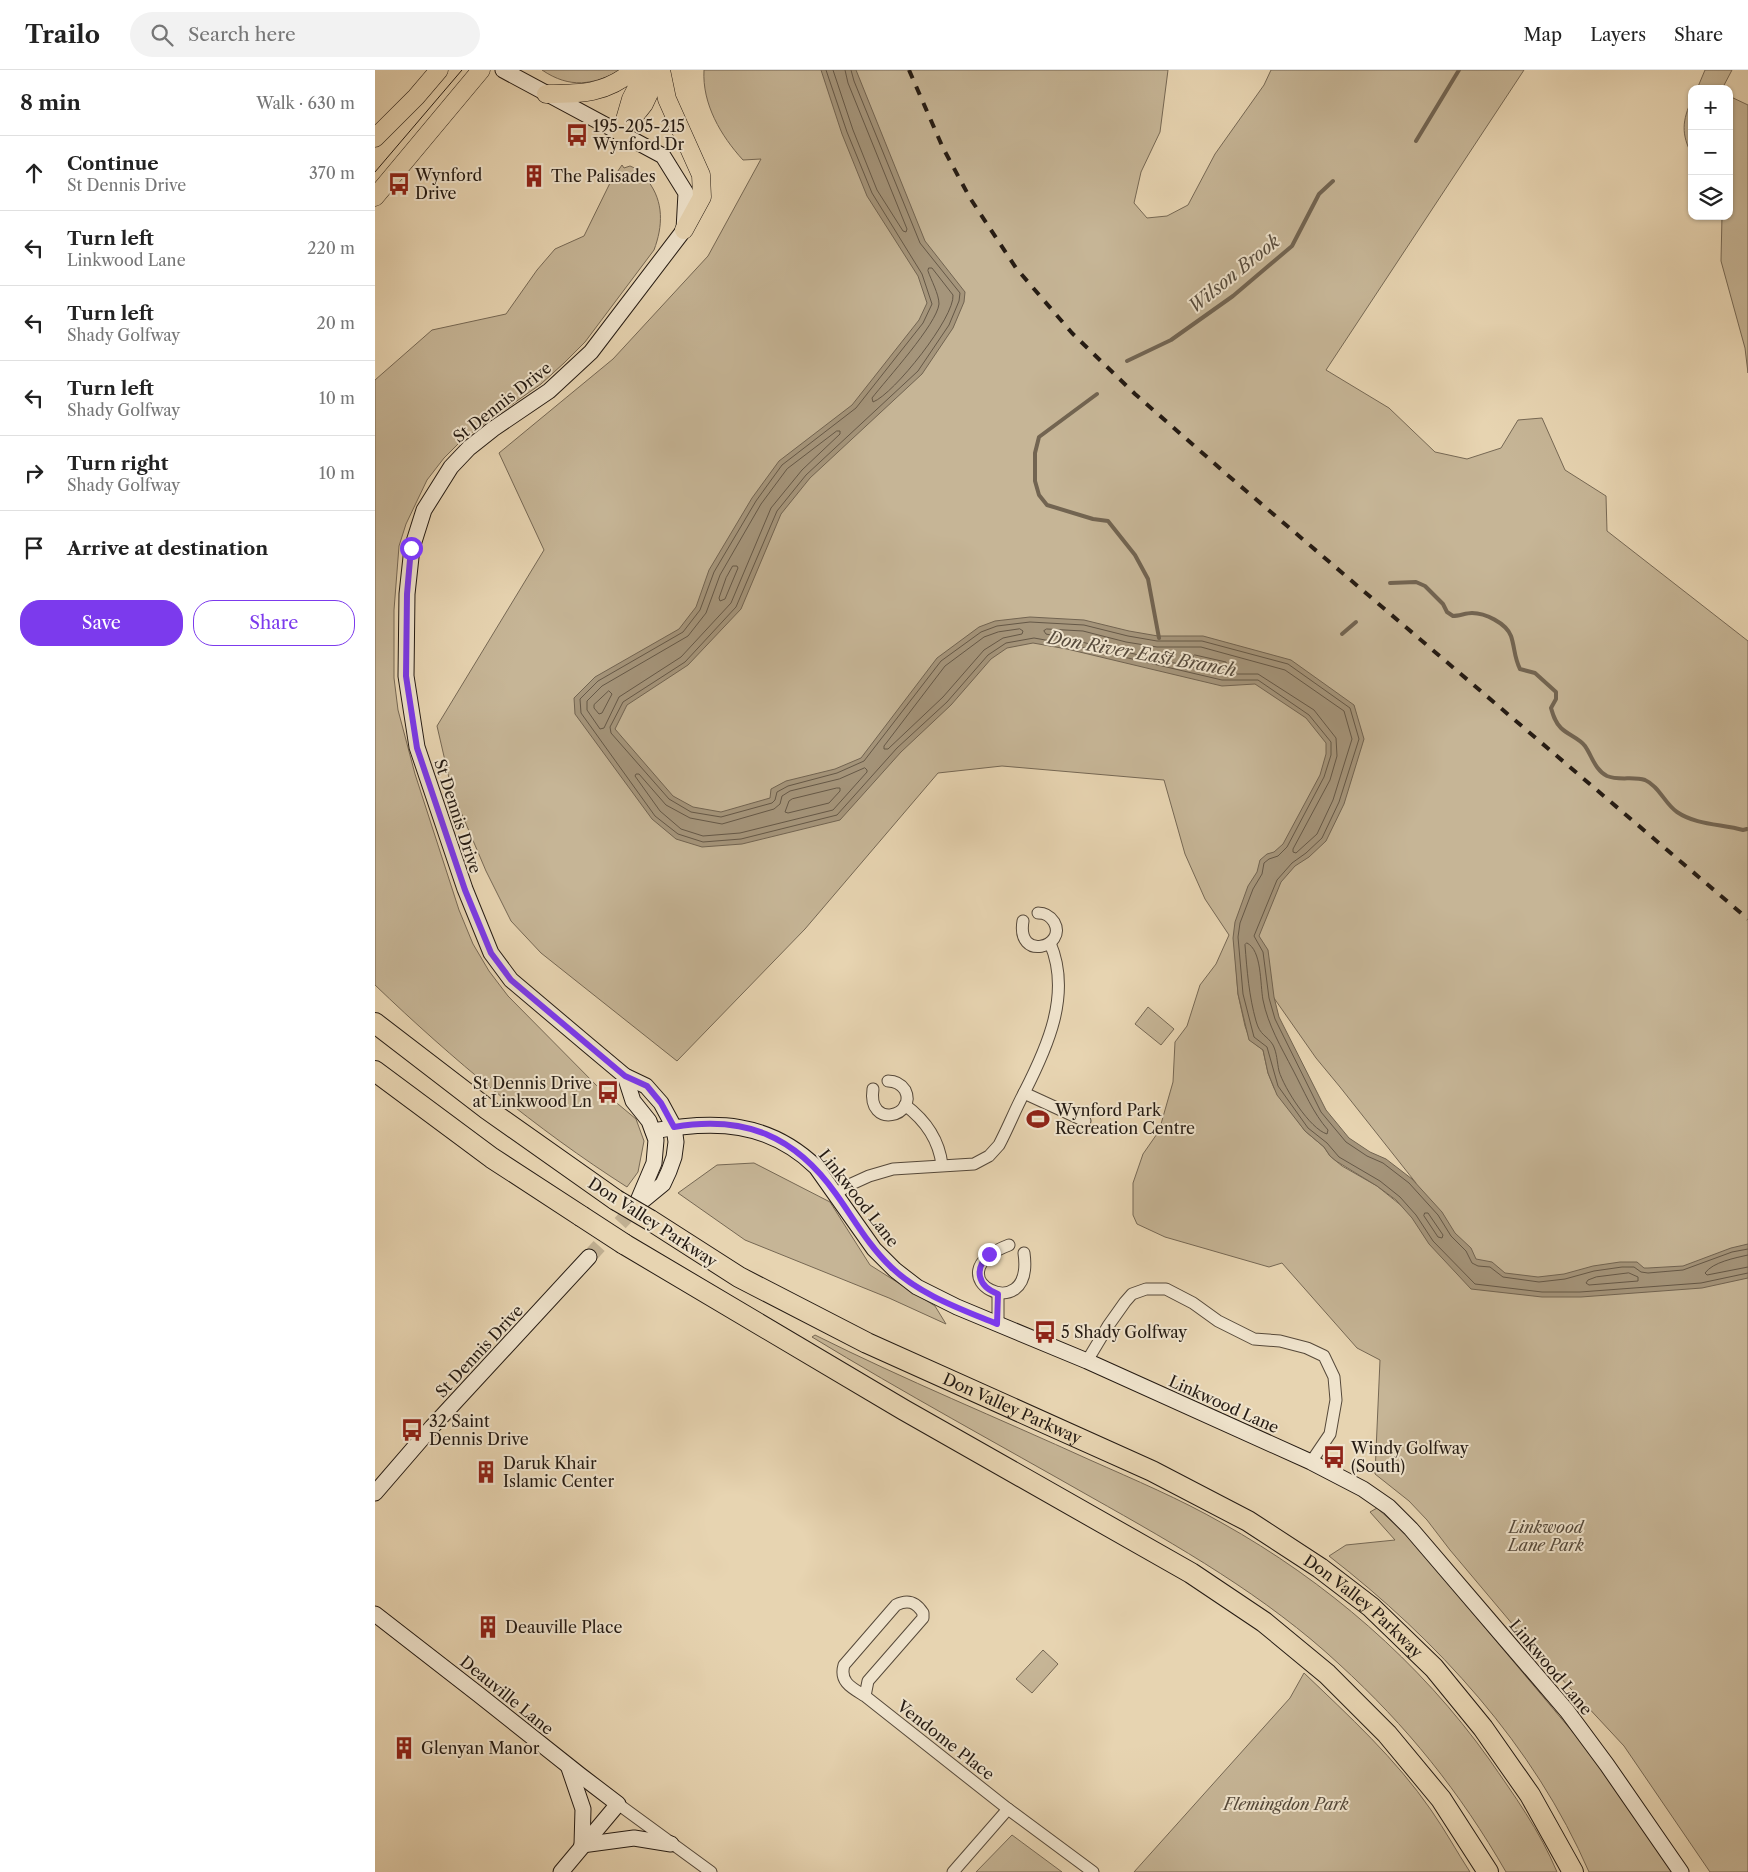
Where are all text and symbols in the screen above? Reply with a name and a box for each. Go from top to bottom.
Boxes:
search box [130,12,480,57]
text: Trailo [25,20,100,49]
icon: search [148,21,176,49]
text: Search here [188,23,296,46]
text: Map [1524,24,1562,46]
text: Layers [1590,24,1646,46]
text: Share [1674,24,1723,46]
map controls [1688,85,1733,220]
button: + [1688,85,1733,130]
text: 8 min [20,90,81,115]
text: Walk · 630 m [256,93,355,113]
place label: 195-205-215 Wynford Dr [592,116,685,154]
bus stop icon: 195-205-215 Wynford Dr [564,122,590,148]
button: − [1688,130,1733,175]
text: Continue [67,152,159,175]
icon: ahead [20,159,48,187]
text: 370 m [309,163,355,183]
building icon: The Palisades [521,163,547,189]
place label: Wynford Drive [414,165,482,203]
place label: The Palisades [551,166,656,186]
bus stop icon: Wynford Drive [386,171,412,197]
text: St Dennis Drive [67,175,186,195]
button: layers [1688,175,1733,220]
text: Turn left [67,227,154,250]
water label: Wilson Brook [1184,230,1285,318]
icon: left [20,234,48,262]
text: 220 m [307,238,355,258]
text: Linkwood Lane [67,250,186,270]
text: Turn left [67,302,154,325]
icon: left [20,309,48,337]
text: 20 m [316,313,355,333]
text: Shady Golfway [67,325,180,345]
street label: St Dennis Drive [449,357,555,447]
text: Turn left [67,377,154,400]
icon: left [20,384,48,412]
text: 10 m [319,388,355,408]
text: Shady Golfway [67,400,180,420]
text: Turn right [67,452,168,475]
icon: right [20,459,48,487]
text: 10 m [319,463,355,483]
text: Shady Golfway [67,475,180,495]
icon: arrive [20,534,48,562]
text: Arrive at destination [67,537,268,560]
route start [400,537,423,560]
button: Save [20,600,183,646]
button: Share [193,600,355,646]
water label: Don River East Branch [1044,626,1238,681]
street label: St Dennis Drive [430,756,486,876]
place label: St Dennis Drive at Linkwood Ln [472,1073,592,1111]
bus stop icon: St Dennis Drive at Linkwood Ln [595,1079,621,1105]
place label: Wynford Park Recreation Centre [1054,1100,1195,1138]
sports icon: Wynford Park Recreation Centre [1025,1106,1051,1132]
street label: Linkwood Lane [815,1145,903,1251]
street label: Don Valley Parkway [585,1173,722,1272]
route end [978,1243,1001,1266]
street label: St Dennis Drive [431,1301,527,1401]
bus stop icon: 5 Shady Golfway [1032,1319,1058,1345]
place label: 5 Shady Golfway [1061,1322,1188,1342]
street label: Don Valley Parkway [940,1368,1086,1449]
street label: Linkwood Lane [1166,1371,1282,1437]
place label: 32 Saint Dennis Drive [429,1411,529,1449]
bus stop icon: 32 Saint Dennis Drive [399,1417,425,1443]
place label: Windy Golfway (South) [1350,1438,1470,1476]
bus stop icon: Windy Golfway (South) [1321,1444,1347,1470]
place label: Daruk Khair Islamic Center [503,1453,614,1491]
building icon: Daruk Khair Islamic Center [473,1459,499,1485]
park label: Linkwood Lane Park [1506,1517,1585,1555]
street label: Don Valley Parkway [1300,1550,1428,1663]
building icon: Deauville Place [475,1614,501,1640]
street label: Linkwood Lane [1505,1615,1597,1719]
place label: Deauville Place [505,1617,622,1637]
street label: Deauville Lane [456,1651,558,1739]
street label: Vendome Place [893,1695,999,1784]
building icon: Glenyan Manor [391,1735,417,1761]
place label: Glenyan Manor [421,1738,540,1758]
park label: Flemingdon Park [1222,1794,1349,1814]

